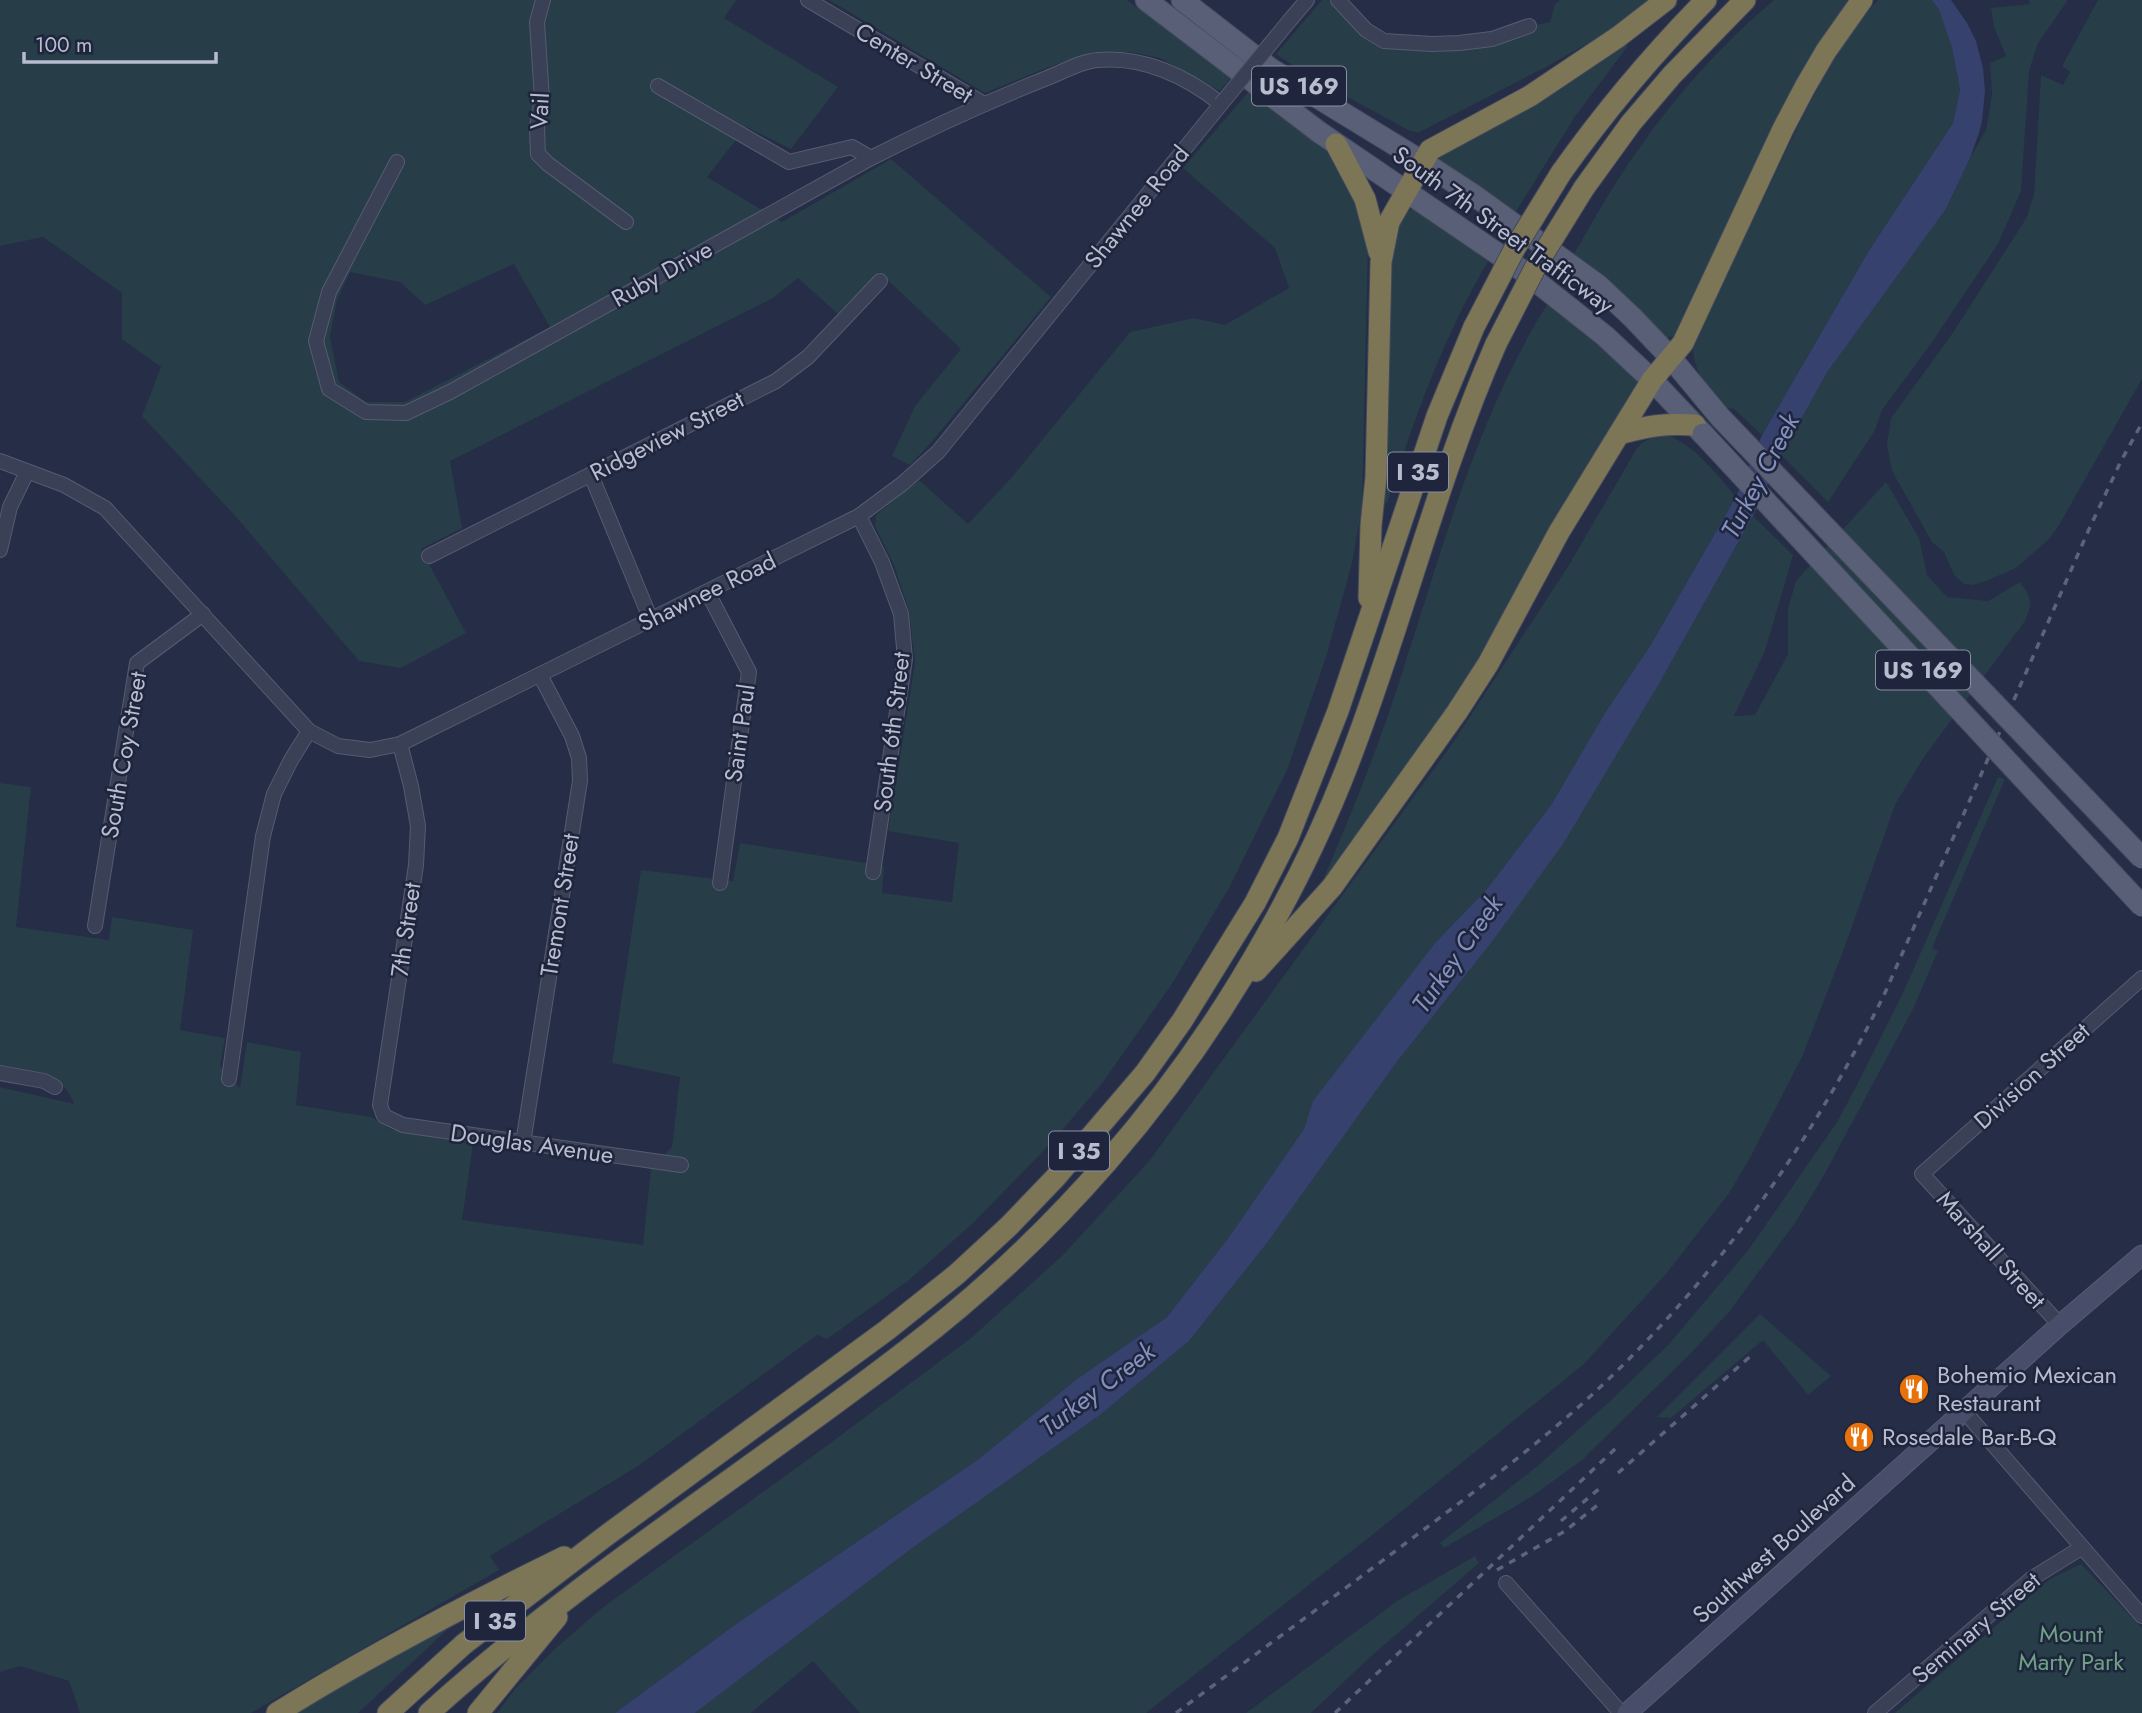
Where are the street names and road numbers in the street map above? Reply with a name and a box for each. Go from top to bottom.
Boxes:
street label: Center Street [849,14,980,112]
road number: US 169 [1252,66,1346,106]
street label: Vail [521,92,558,130]
street label: Shawnee Road [1076,137,1197,276]
street label: South 7th Street Trafficway [1385,137,1621,322]
street label: Ruby Drive [605,231,719,316]
street label: Ridgeview Street [584,382,750,489]
road number: I 35 [1388,452,1448,492]
street label: Shawnee Road [632,543,782,640]
street label: South 6th Street [864,650,919,814]
road number: US 169 [1876,650,1970,690]
street label: South Coy Street [92,669,155,841]
street label: Saint Paul [715,682,764,784]
street label: Tremont Street [531,831,588,979]
street label: 7th Street [382,880,430,980]
street label: Division Street [1966,1014,2098,1137]
street label: Douglas Avenue [448,1115,616,1172]
road number: I 35 [1049,1132,1109,1170]
street label: Marshall Street [1929,1183,2054,1317]
street label: Southwest Boulevard [1684,1466,1863,1631]
street label: Seminary Street [1904,1563,2048,1692]
road number: I 35 [465,1602,525,1640]

